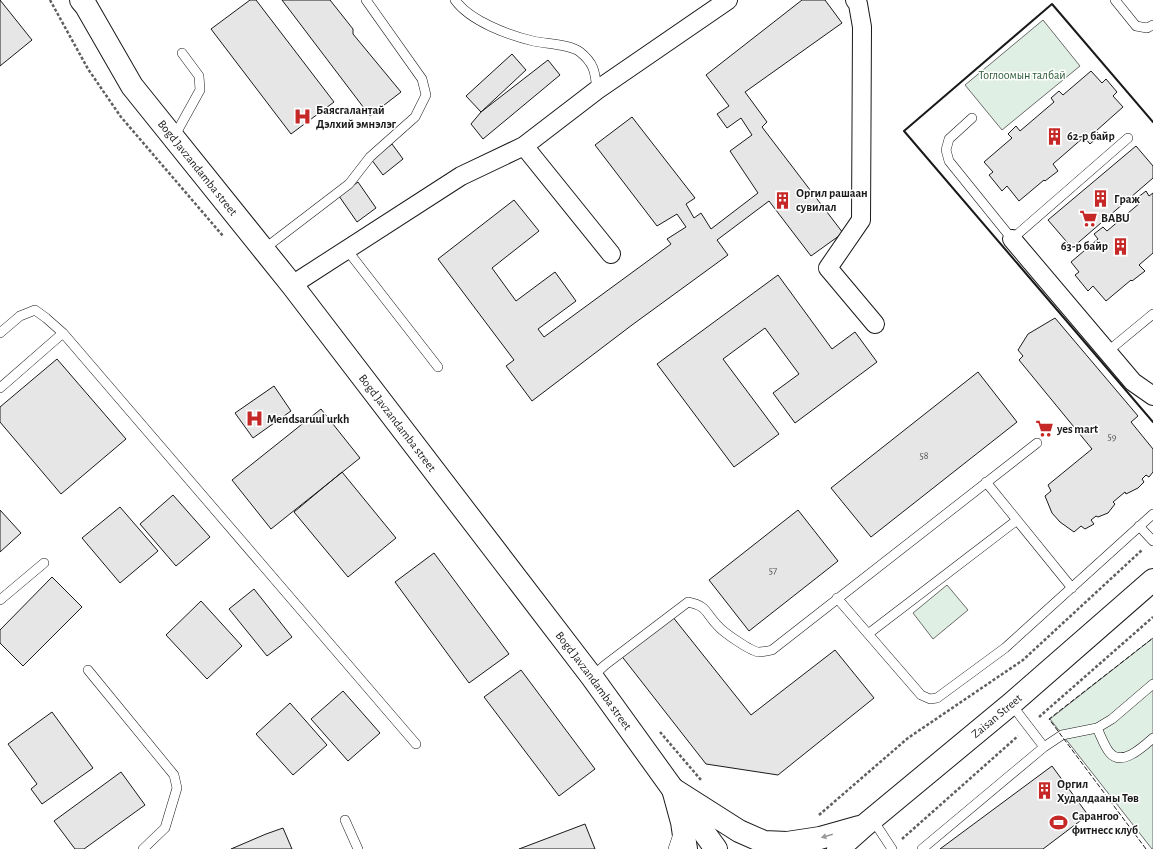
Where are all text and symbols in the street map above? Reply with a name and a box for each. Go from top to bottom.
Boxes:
park label: Тоглоомын талбай [978,69,1066,81]
place label: Баясгалантай Дэлхий эмнэлэг [316,104,397,130]
hospital icon: Баясгалантай Дэлхий эмнэлэг [293,107,313,127]
street label: Bogd Javzandamba street [156,118,240,218]
building icon: 62-р байр [1044,126,1064,146]
place label: 62-р байр [1067,130,1115,142]
place label: Оргил рашаан сувилал [796,187,868,214]
building icon: Граж [1091,189,1111,209]
building icon: Оргил рашаан сувилал [773,190,793,210]
place label: Граж [1114,193,1140,205]
supermarket icon: BABU [1078,208,1098,228]
place label: BABU [1101,212,1130,224]
building icon: 63-р байр [1111,236,1131,256]
place label: 63-р байр [1061,240,1108,252]
street label: Bogd Javzandamba street [357,372,438,474]
hospital icon: Mendsaruul urkh [244,409,264,429]
place label: Mendsaruul urkh [267,413,349,425]
supermarket icon: yes mart [1034,419,1054,439]
place label: yes mart [1056,423,1098,436]
house number: 59 [1108,432,1117,442]
house number: 58 [920,451,929,461]
house number: 57 [769,566,777,576]
street label: Bogd Javzandamba street [554,629,634,732]
street label: Zaisan Street [969,692,1024,740]
place label: Оргил Худалдааны Төв [1057,778,1139,805]
building icon: Оргил Худалдааны Төв [1034,781,1054,801]
place label: Сарангоо фитнесс клуб [1072,810,1138,837]
sports icon: Сарангоо фитнесс клуб [1049,813,1069,833]
one-way arrow [821,833,833,839]

